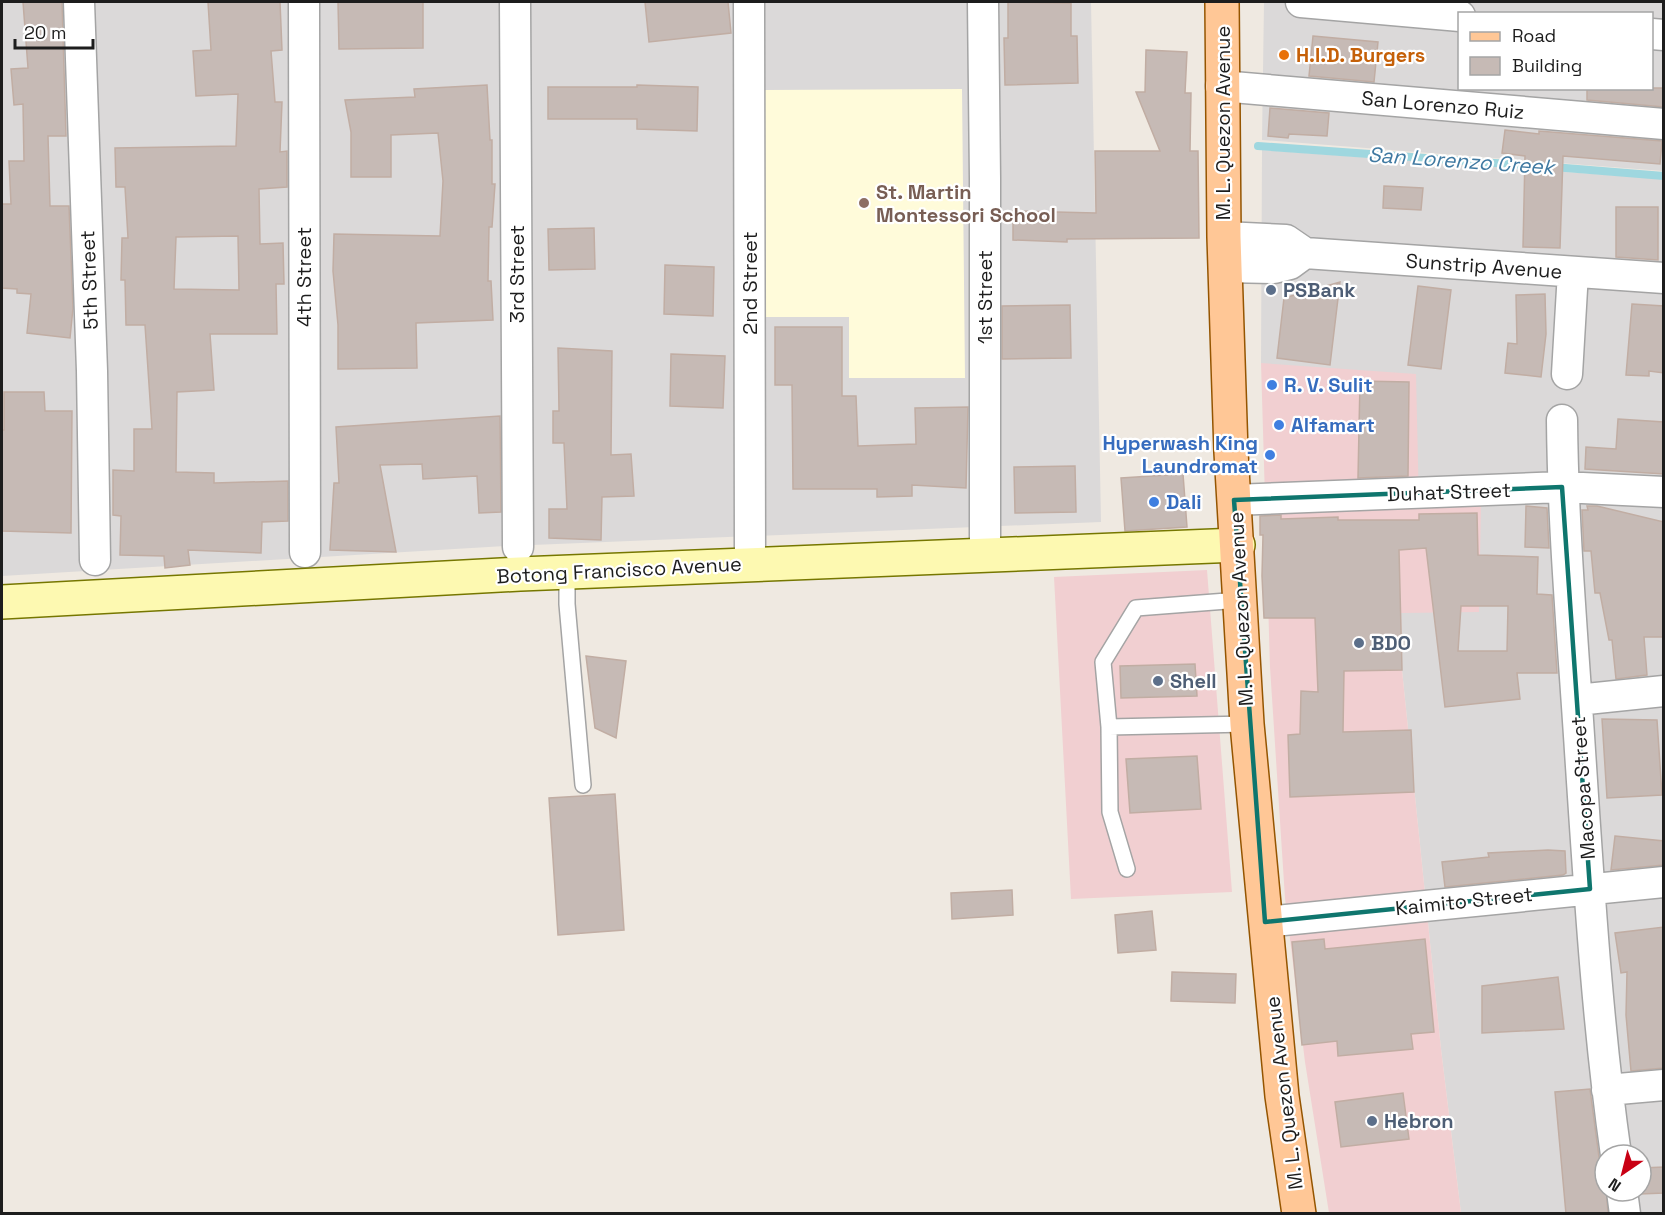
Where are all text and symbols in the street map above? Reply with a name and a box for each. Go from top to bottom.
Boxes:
scale bar [15,12,93,50]
legend [1458,12,1653,90]
text: 20 m [24,21,67,44]
text: Road [1512,24,1556,47]
street label: M. L. Quezon Avenue [1210,26,1236,220]
place label: H.I.D. Burgers [1296,42,1425,68]
marker: H.I.D. Burgers [1277,48,1291,62]
text: Building [1512,54,1582,77]
street label: San Lorenzo Ruiz [1360,85,1526,125]
water label: San Lorenzo Creek [1367,141,1558,181]
place label: St. Martin Montessori School [876,179,1056,228]
marker: St. Martin Montessori School [857,196,871,210]
street label: 3rd Street [504,225,530,323]
street label: 4th Street [291,227,317,327]
street label: 5th Street [74,230,104,330]
street label: 2nd Street [737,231,763,335]
street label: Sunstrip Avenue [1405,248,1563,284]
street label: 1st Street [972,250,998,344]
place label: PSBank [1283,277,1356,303]
marker: PSBank [1264,283,1278,297]
place label: R. V. Sulit [1284,372,1373,398]
marker: R. V. Sulit [1265,378,1279,392]
place label: Alfamart [1291,412,1375,438]
marker: Alfamart [1272,418,1286,432]
place label: Hyperwash King Laundromat [1102,430,1258,479]
marker: Hyperwash King Laundromat [1263,448,1277,462]
street label: Duhat Street [1387,477,1511,507]
place label: Dali [1166,489,1202,515]
marker: Dali [1147,495,1161,509]
street label: M. L. Quezon Avenue [1223,511,1259,707]
street label: Botong Francisco Avenue [496,551,742,589]
place label: BDO [1371,630,1411,656]
marker: BDO [1352,636,1366,650]
place label: Shell [1170,668,1217,694]
marker: Shell [1151,674,1165,688]
street label: Macopa Street [1565,716,1601,860]
street label: Kaimito Street [1394,881,1534,921]
street label: M. L. Quezon Avenue [1259,995,1309,1191]
place label: Hebron [1384,1108,1454,1134]
marker: Hebron [1365,1114,1379,1128]
north arrow [1593,1143,1653,1203]
text: N [1604,1173,1625,1197]

